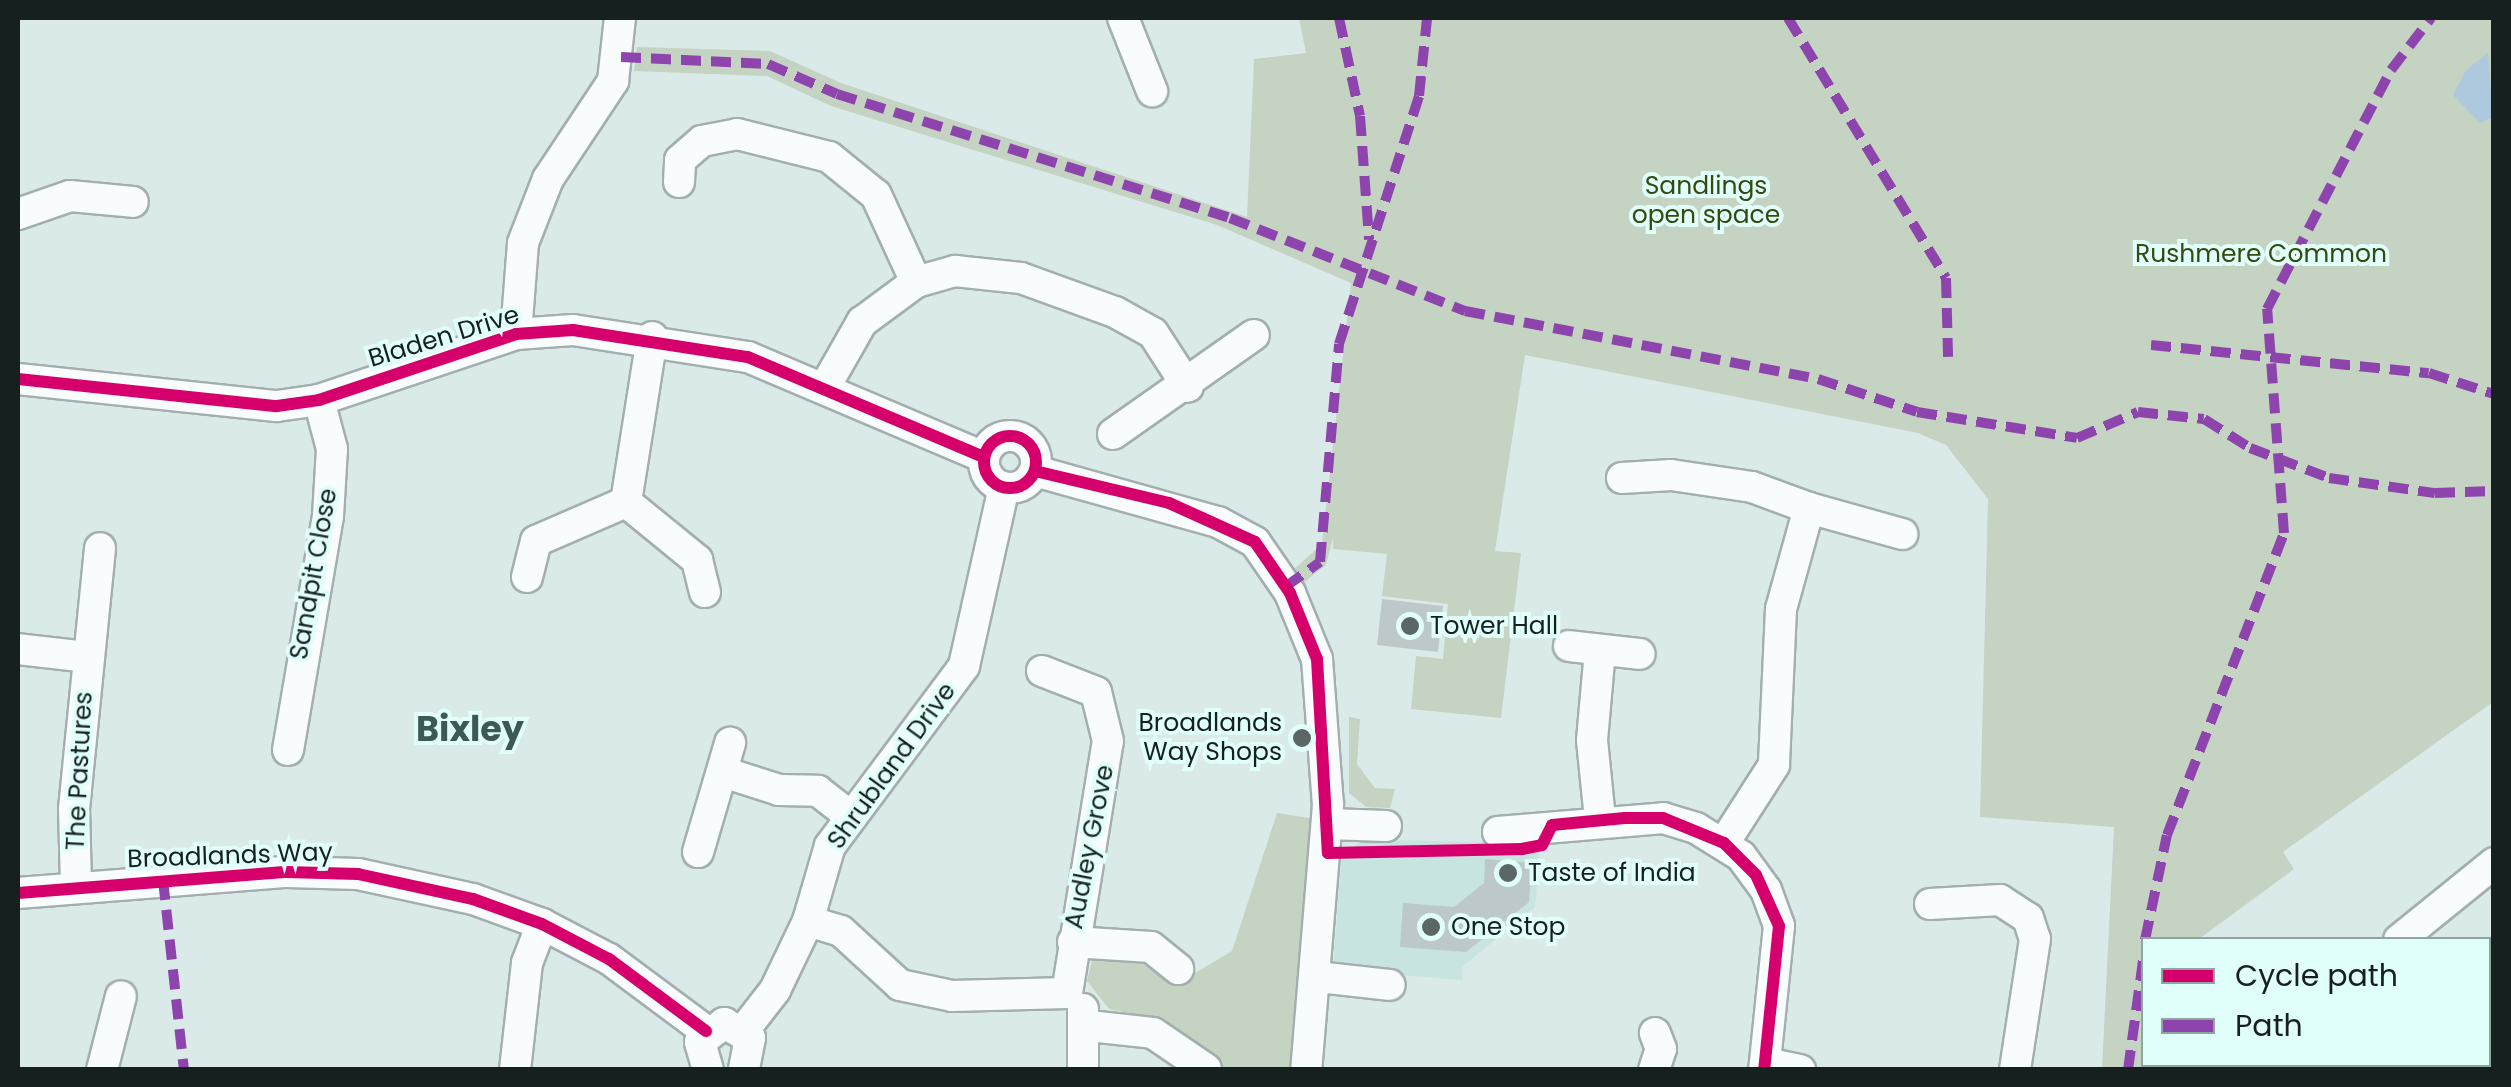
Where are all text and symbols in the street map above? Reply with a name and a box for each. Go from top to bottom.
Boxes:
park label: Sandlings open space [1632,172,1780,231]
park label: Rushmere Common [2135,239,2387,269]
street label: Bladen Drive [365,300,523,374]
street label: Sandpit Close [284,486,344,662]
place label: Tower Hall [1430,611,1558,641]
marker: Tower Hall [1399,615,1421,637]
street label: Shrubland Drive [822,677,962,855]
street label: The Pastures [61,691,99,851]
district label: Bixley [416,708,524,750]
place label: Broadlands Way Shops [1139,709,1282,768]
marker: Broadlands Way Shops [1291,727,1313,749]
street label: Audley Grove [1059,762,1121,932]
street label: Broadlands Way [127,837,333,875]
place label: Taste of India [1528,858,1696,888]
marker: Taste of India [1497,862,1519,884]
place label: One Stop [1451,912,1565,942]
marker: One Stop [1420,916,1442,938]
legend [2141,937,2491,1067]
text: Cycle path [2235,954,2398,997]
text: Path [2235,1004,2303,1047]

